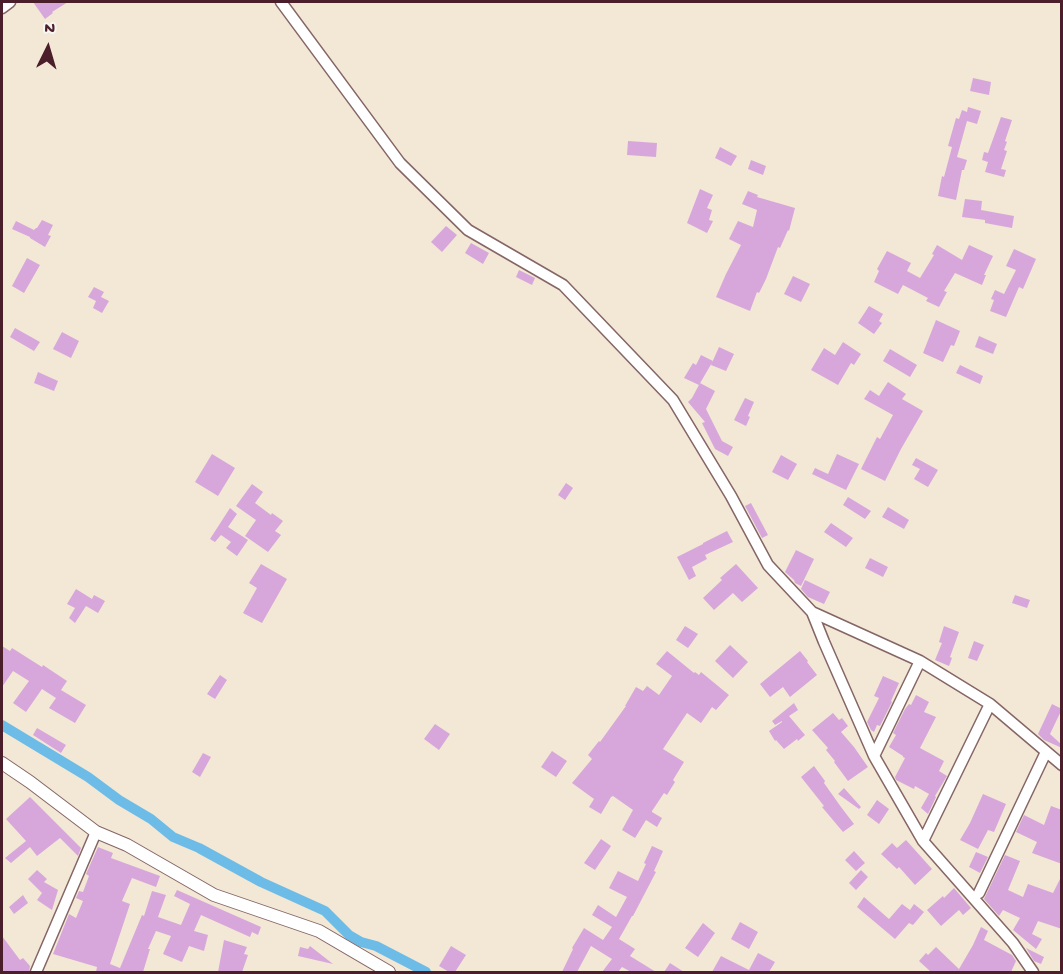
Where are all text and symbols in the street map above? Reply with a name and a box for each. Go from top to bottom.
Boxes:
north arrow [18,18,78,78]
text: N [44,20,56,39]

